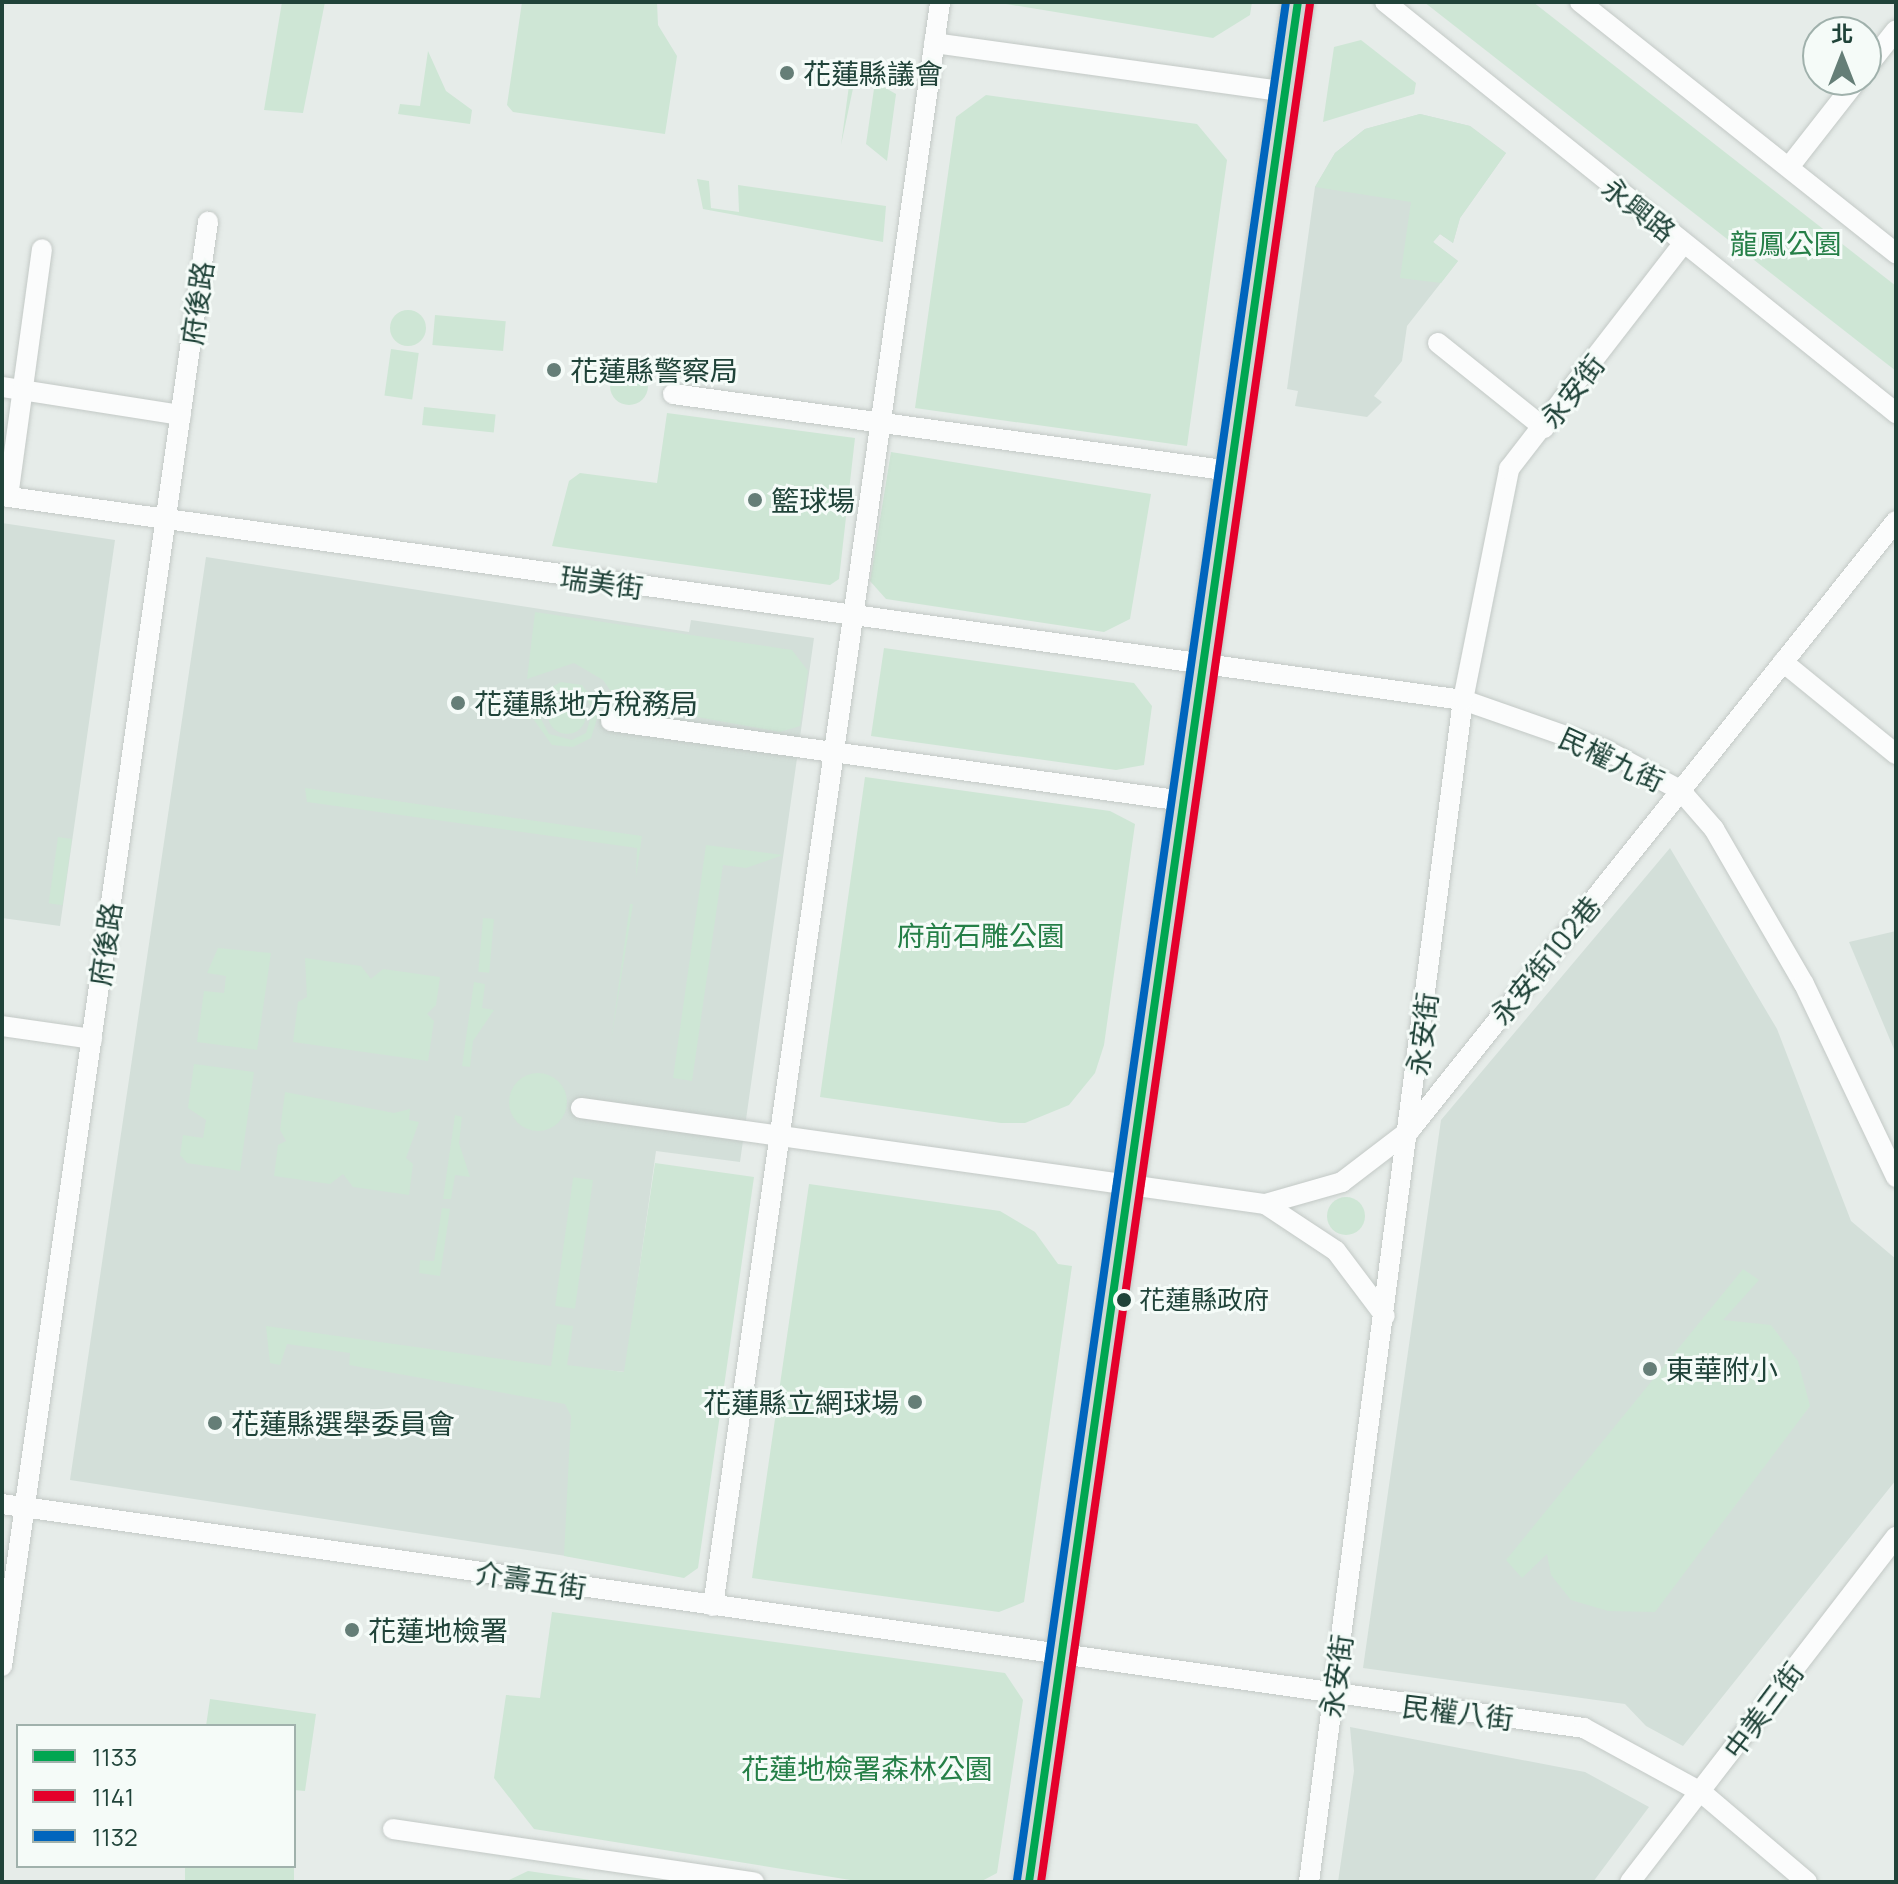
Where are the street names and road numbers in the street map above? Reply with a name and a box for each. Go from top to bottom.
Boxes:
street label: 永興路 [1596,170,1682,248]
street label: 府後路 [175,259,219,347]
street label: 永安街 [1533,348,1611,434]
street label: 瑞美街 [558,560,646,604]
street label: 民權九街 [1554,720,1670,798]
street label: 永安街102巷 [1483,889,1607,1031]
street label: 府後路 [83,900,127,988]
street label: 永安街 [1400,990,1444,1078]
street label: 介壽五街 [473,1556,589,1604]
street label: 永安街 [1314,1632,1358,1720]
street label: 中美三街 [1716,1655,1810,1765]
street label: 民權八街 [1400,1689,1516,1735]

